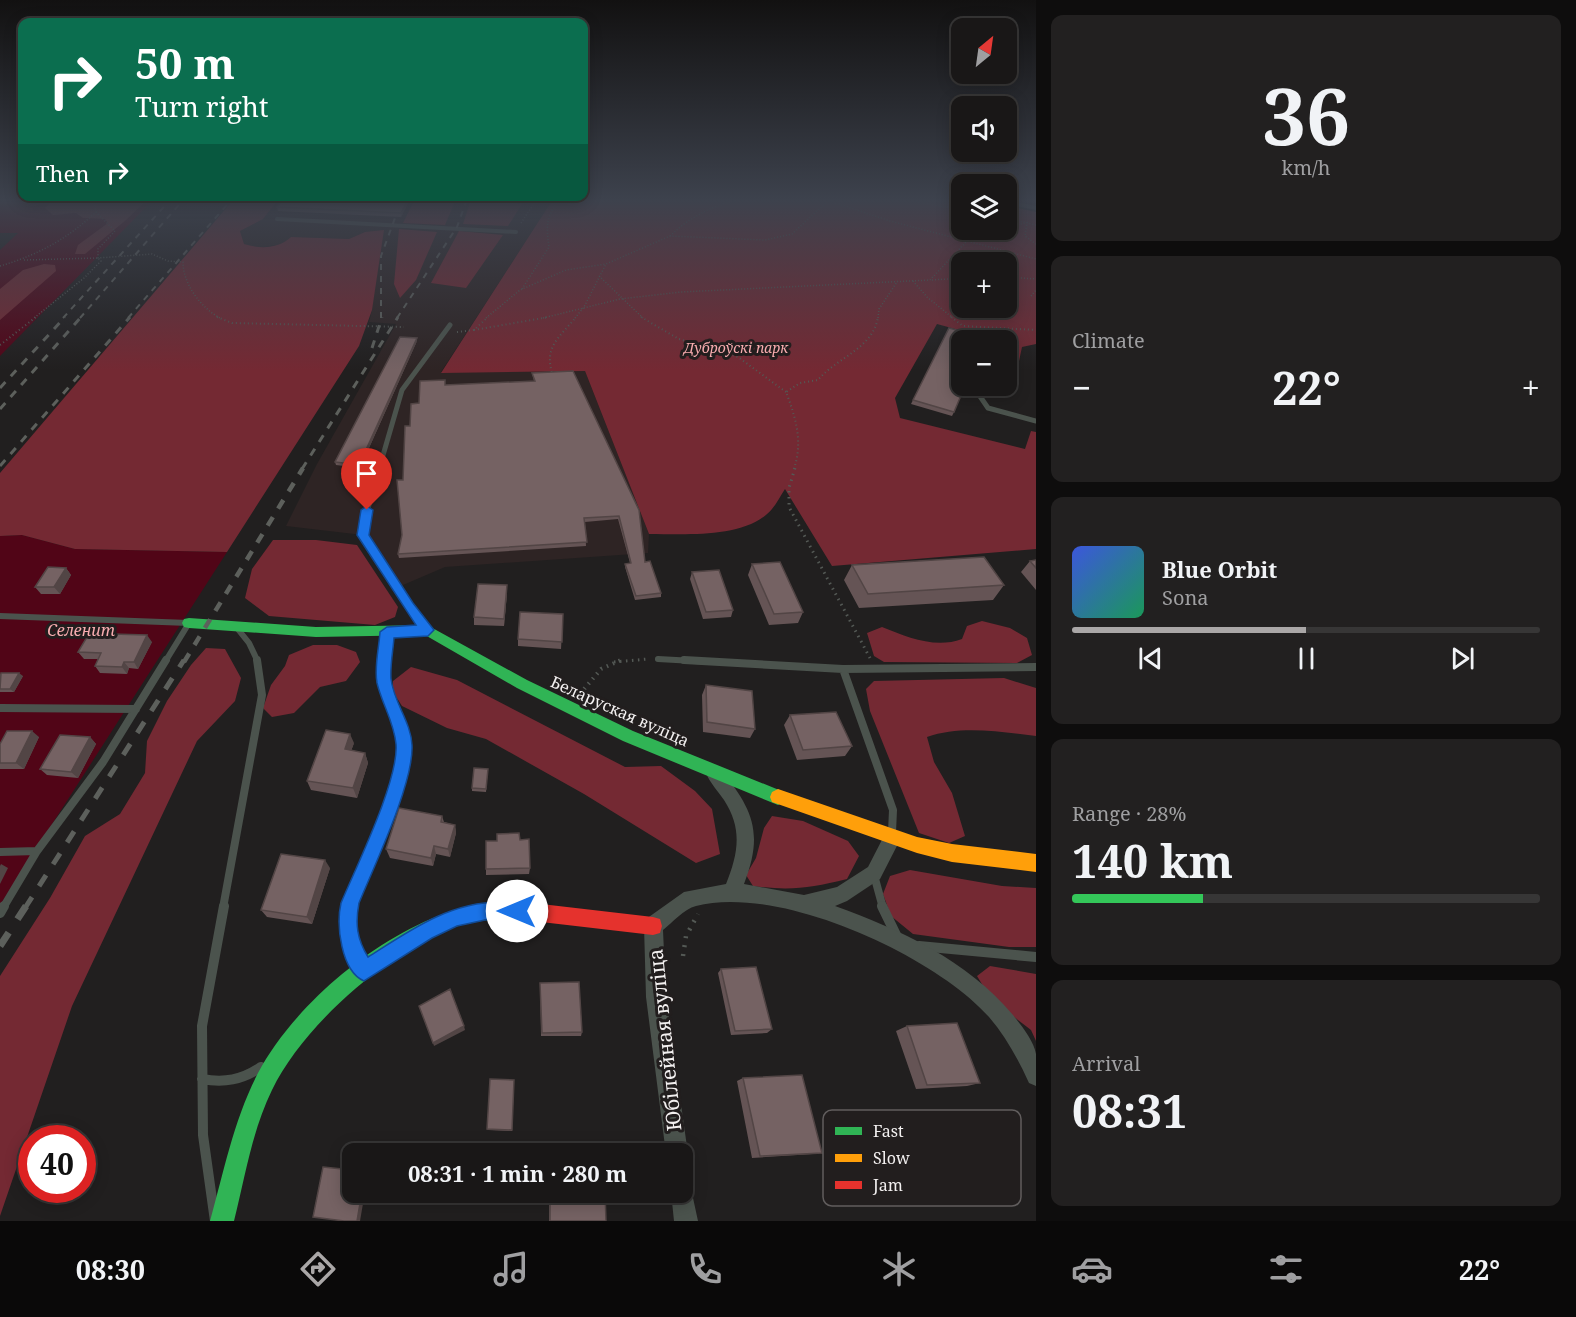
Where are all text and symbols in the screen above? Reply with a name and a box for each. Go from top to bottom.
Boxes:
north arrow [951,18,1017,84]
map controls [951,18,1017,396]
text: 50 m [135,34,235,91]
icon: right [36,42,114,120]
text: 36 [1262,62,1350,168]
text: Turn right [135,88,268,125]
button: sound [951,96,1017,162]
text: km/h [1281,154,1331,181]
icon: right [101,156,134,189]
text: Then [36,158,89,188]
button: layers [951,174,1017,240]
button: + [951,252,1017,318]
text: Climate [1072,327,1145,354]
button: − [951,330,1017,396]
park label: Дуброўскі парк [682,338,789,357]
text: 22° [1272,357,1341,418]
text: − [1072,365,1091,410]
text: + [1522,365,1540,410]
pin [341,448,392,510]
icon: arrive [350,457,383,490]
text: Blue Orbit [1162,554,1277,584]
text: Sona [1162,584,1209,611]
park label: Селенит [47,619,115,641]
icon: previous [1134,642,1167,675]
icon: pause [1290,642,1323,675]
icon: next [1446,642,1479,675]
street label: Беларуская вуліца [547,671,693,751]
text: Range · 28% [1072,800,1186,827]
text: 140 km [1072,830,1233,891]
position arrow [485,879,549,943]
street label: Юбілейная вуліца [642,948,687,1132]
text: Arrival [1072,1050,1140,1077]
text: 08:31 [1072,1080,1187,1141]
legend [823,1110,1021,1206]
text: Fast [873,1120,904,1142]
speed limit sign: 40 [18,1125,96,1203]
text: Slow [873,1147,910,1169]
text: 08:31 · 1 min · 280 m [408,1158,627,1188]
text: Jam [872,1174,903,1196]
icon: directions [297,1248,339,1290]
icon: music [490,1248,532,1290]
icon: phone [684,1248,726,1290]
icon: climate [878,1248,920,1290]
icon: car [1071,1248,1113,1290]
icon: filters [1265,1248,1307,1290]
text: 08:30 [76,1251,145,1288]
text: 22° [1459,1251,1500,1288]

